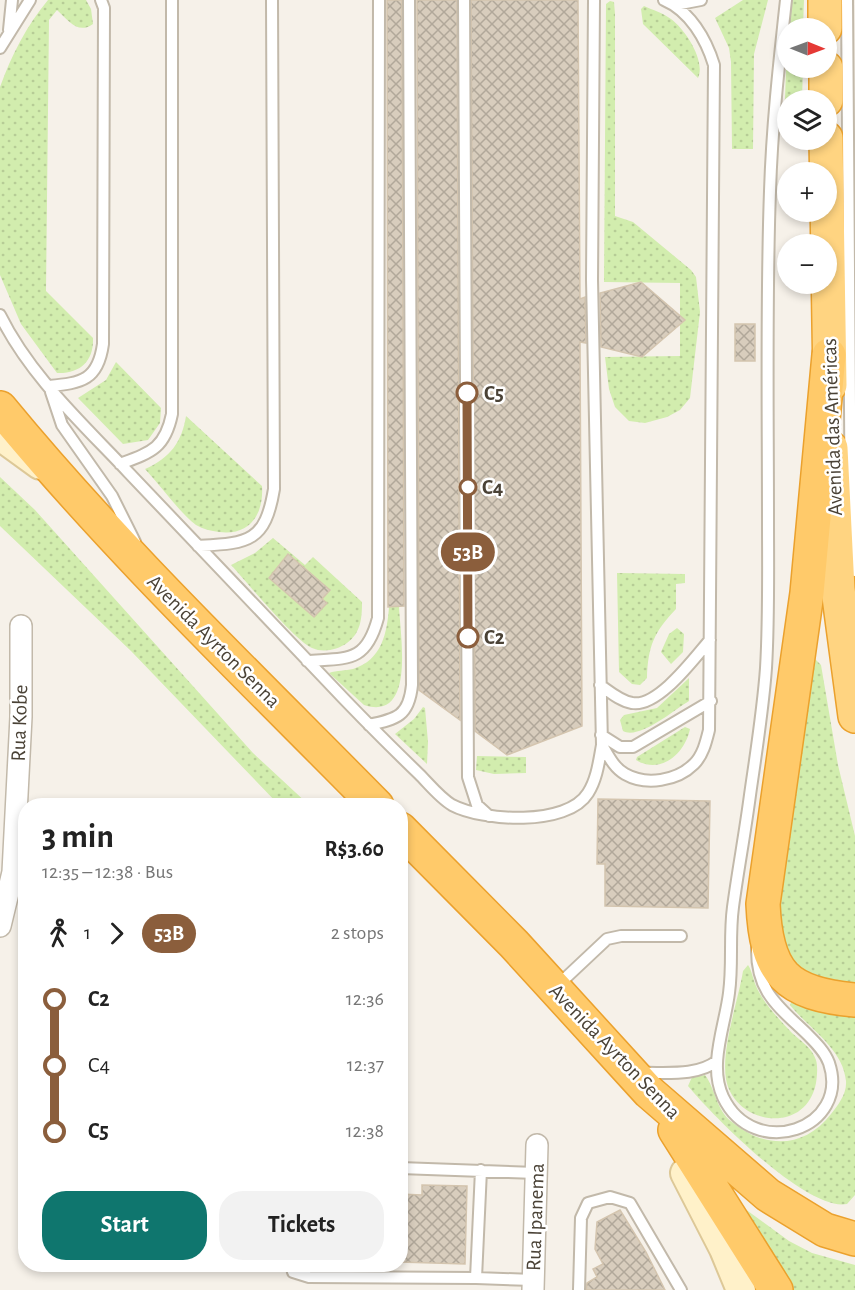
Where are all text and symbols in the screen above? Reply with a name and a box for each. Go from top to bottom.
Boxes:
north arrow [777,18,837,78]
map controls [777,18,837,294]
button: layers [777,90,837,150]
button: + [777,162,837,222]
button: − [777,234,837,294]
street label: Avenida das Américas [819,338,846,516]
marker: C5 [456,382,478,404]
place label: C5 [484,383,504,404]
place label: C4 [482,477,503,498]
marker: C4 [459,478,477,496]
line badge: 53B [434,532,502,572]
text: 53B [453,542,483,563]
street label: Avenida Ayrton Senna [143,571,284,712]
marker: C2 [457,626,479,648]
place label: C2 [484,627,505,648]
street label: Rua Kobe [8,684,31,762]
text: 3 min [42,821,114,854]
text: R$3.60 [325,838,384,860]
text: 12:35 – 12:38 · Bus [42,862,173,882]
icon: walk [42,917,75,950]
icon: forward [100,917,133,950]
text: 1 [84,923,91,943]
text: 53B [154,923,184,944]
text: 2 stops [331,923,384,943]
street label: Avenida Ayrton Senna [545,980,684,1123]
text: C2 [88,988,110,1010]
text: 12:36 [346,989,384,1009]
text: C4 [88,1054,110,1076]
text: 12:37 [347,1055,384,1075]
text: C5 [88,1120,109,1142]
text: 12:38 [346,1121,384,1141]
street label: Rua Ipanema [523,1162,548,1271]
button: Start [42,1191,207,1260]
button: Tickets [219,1191,384,1260]

